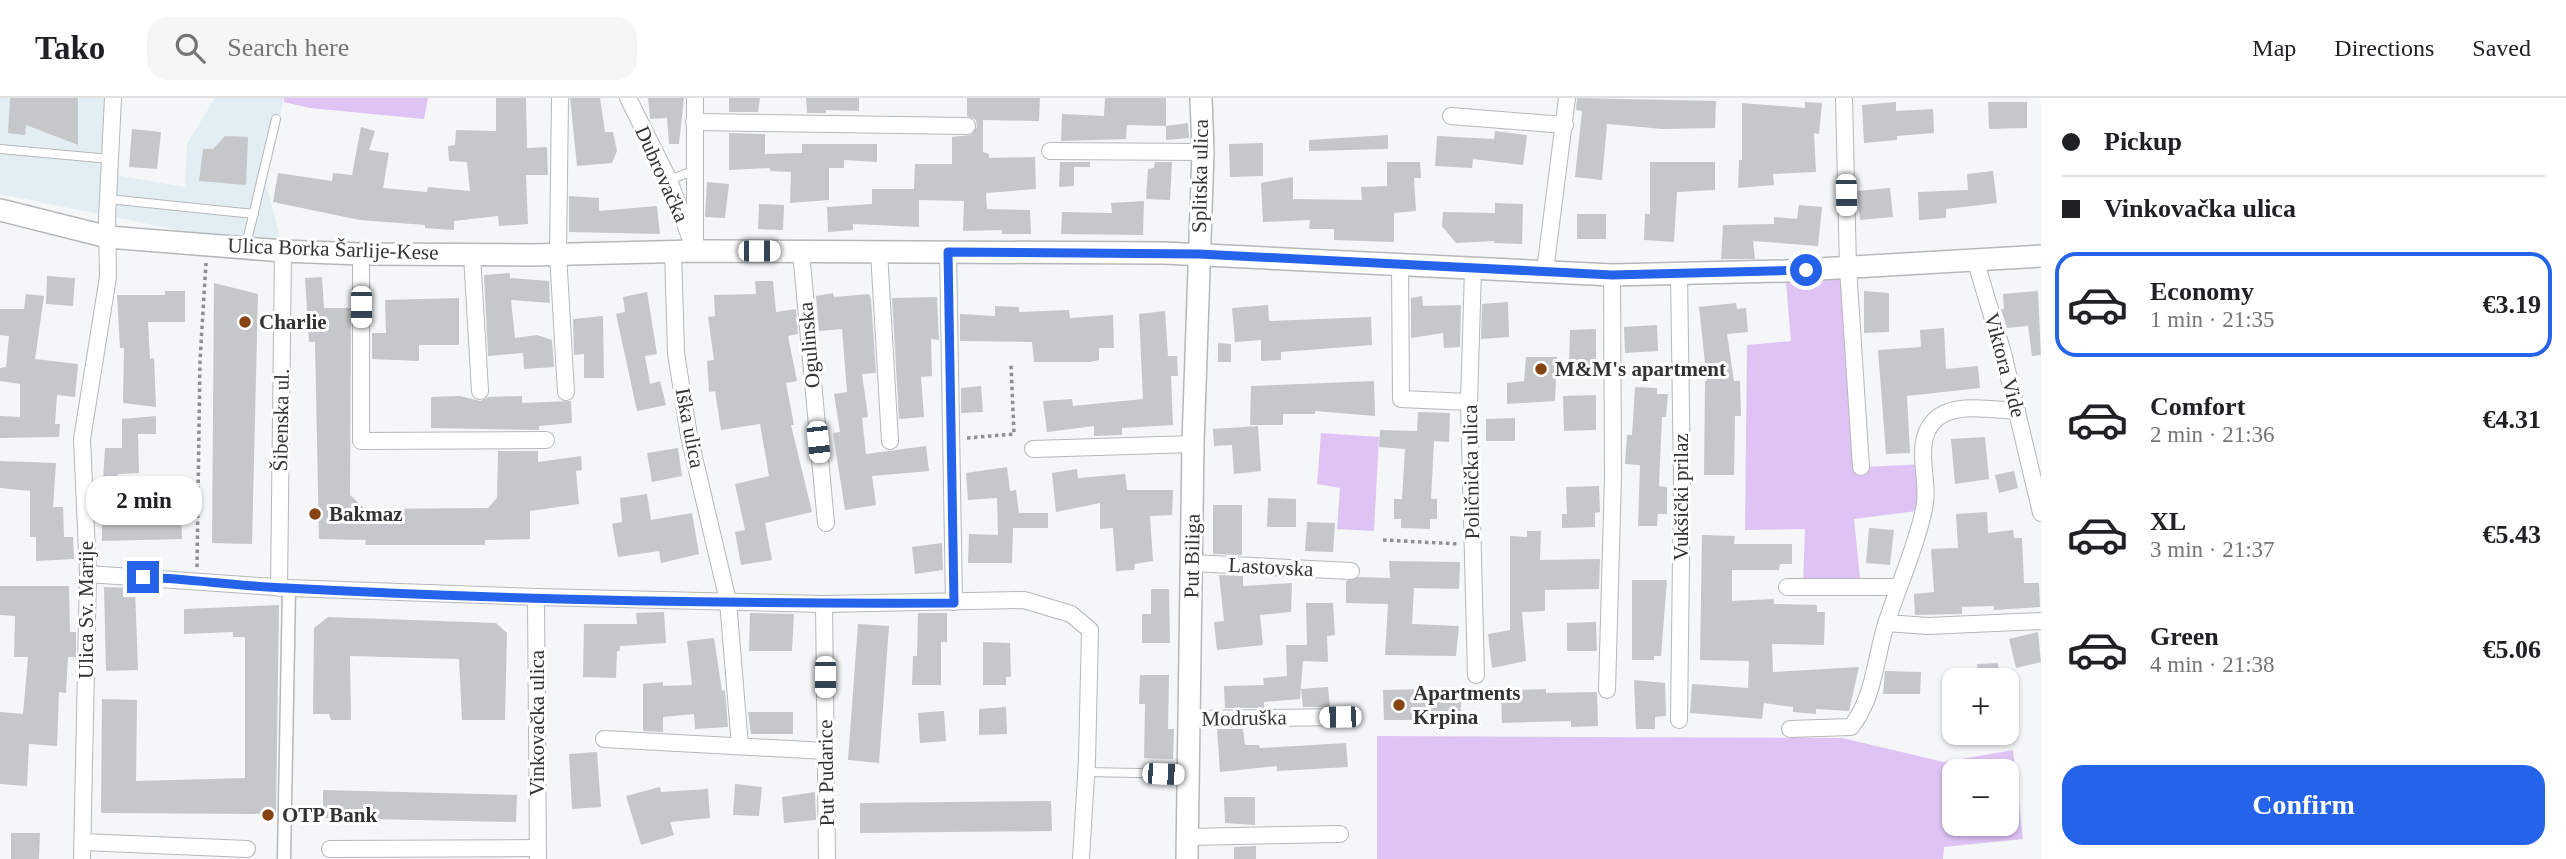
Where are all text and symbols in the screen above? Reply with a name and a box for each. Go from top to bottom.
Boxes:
search box [147,17,637,80]
icon: search [171,29,209,67]
text: Tako [35,30,105,66]
text: Search here [227,33,349,62]
text: Map [2252,35,2296,61]
text: Directions [2334,35,2434,61]
text: Saved [2472,35,2531,61]
street label: Splitska ulica [1187,118,1213,233]
street label: Dubrovačka [630,122,694,226]
text: Pickup [2104,127,2182,156]
car [1836,174,1857,216]
text: Vinkovačka ulica [2104,194,2296,223]
street label: Ulica Borka Šarlije-Kese [227,233,439,265]
car [739,241,781,262]
route start [1790,254,1822,286]
icon: car [2066,273,2129,336]
text: Economy [2150,277,2254,306]
car [351,286,372,328]
text: €3.19 [2483,290,2541,319]
street label: Ogulinska [793,300,825,389]
text: 1 min · 21:35 [2150,307,2275,332]
place label: Charlie [259,310,327,334]
street label: Viktora Vide [1980,310,2030,420]
marker: Charlie [237,314,253,330]
place label: M&M's apartment [1555,357,1726,381]
marker: M&M's apartment [1533,361,1549,377]
street label: Šibenska ul. [268,368,294,472]
street label: Iška ulica [670,386,710,471]
icon: car [2066,388,2129,451]
text: Comfort [2150,392,2245,421]
street label: Poličnička ulica [1458,404,1484,540]
text: €4.31 [2483,405,2541,434]
car [806,420,831,464]
text: 2 min · 21:36 [2150,422,2275,447]
street label: Vukšički prilaz [1669,433,1693,561]
callout: 2 min [85,476,201,524]
text: 2 min [116,488,172,513]
place label: Bakmaz [329,502,403,526]
icon: car [2066,503,2129,566]
marker: Bakmaz [307,506,323,522]
text: XL [2150,507,2186,536]
street label: Put Biliga [1179,513,1205,599]
text: €5.43 [2483,520,2541,549]
text: 3 min · 21:37 [2150,537,2275,562]
street label: Ulica Sv. Marije [74,541,98,679]
street label: Lastovska [1228,553,1315,581]
route end [127,561,159,593]
icon: car [2066,618,2129,681]
text: Green [2150,622,2219,651]
text: €5.06 [2483,635,2541,664]
street label: Vinkovačka ulica [525,649,549,796]
text: 4 min · 21:38 [2150,652,2275,677]
car [815,656,836,698]
map controls [1942,668,2019,836]
button: + [1942,668,2019,745]
place label: Apartments Krpina [1413,681,1520,729]
marker: Apartments Krpina [1391,697,1407,713]
street label: Modruška [1201,705,1287,731]
car [1319,706,1362,728]
street label: Put Pudarice [813,719,839,827]
button: − [1942,759,2019,836]
car [1142,763,1185,785]
button: Confirm [2062,765,2545,845]
place label: OTP Bank [282,803,377,827]
marker: OTP Bank [260,807,276,823]

